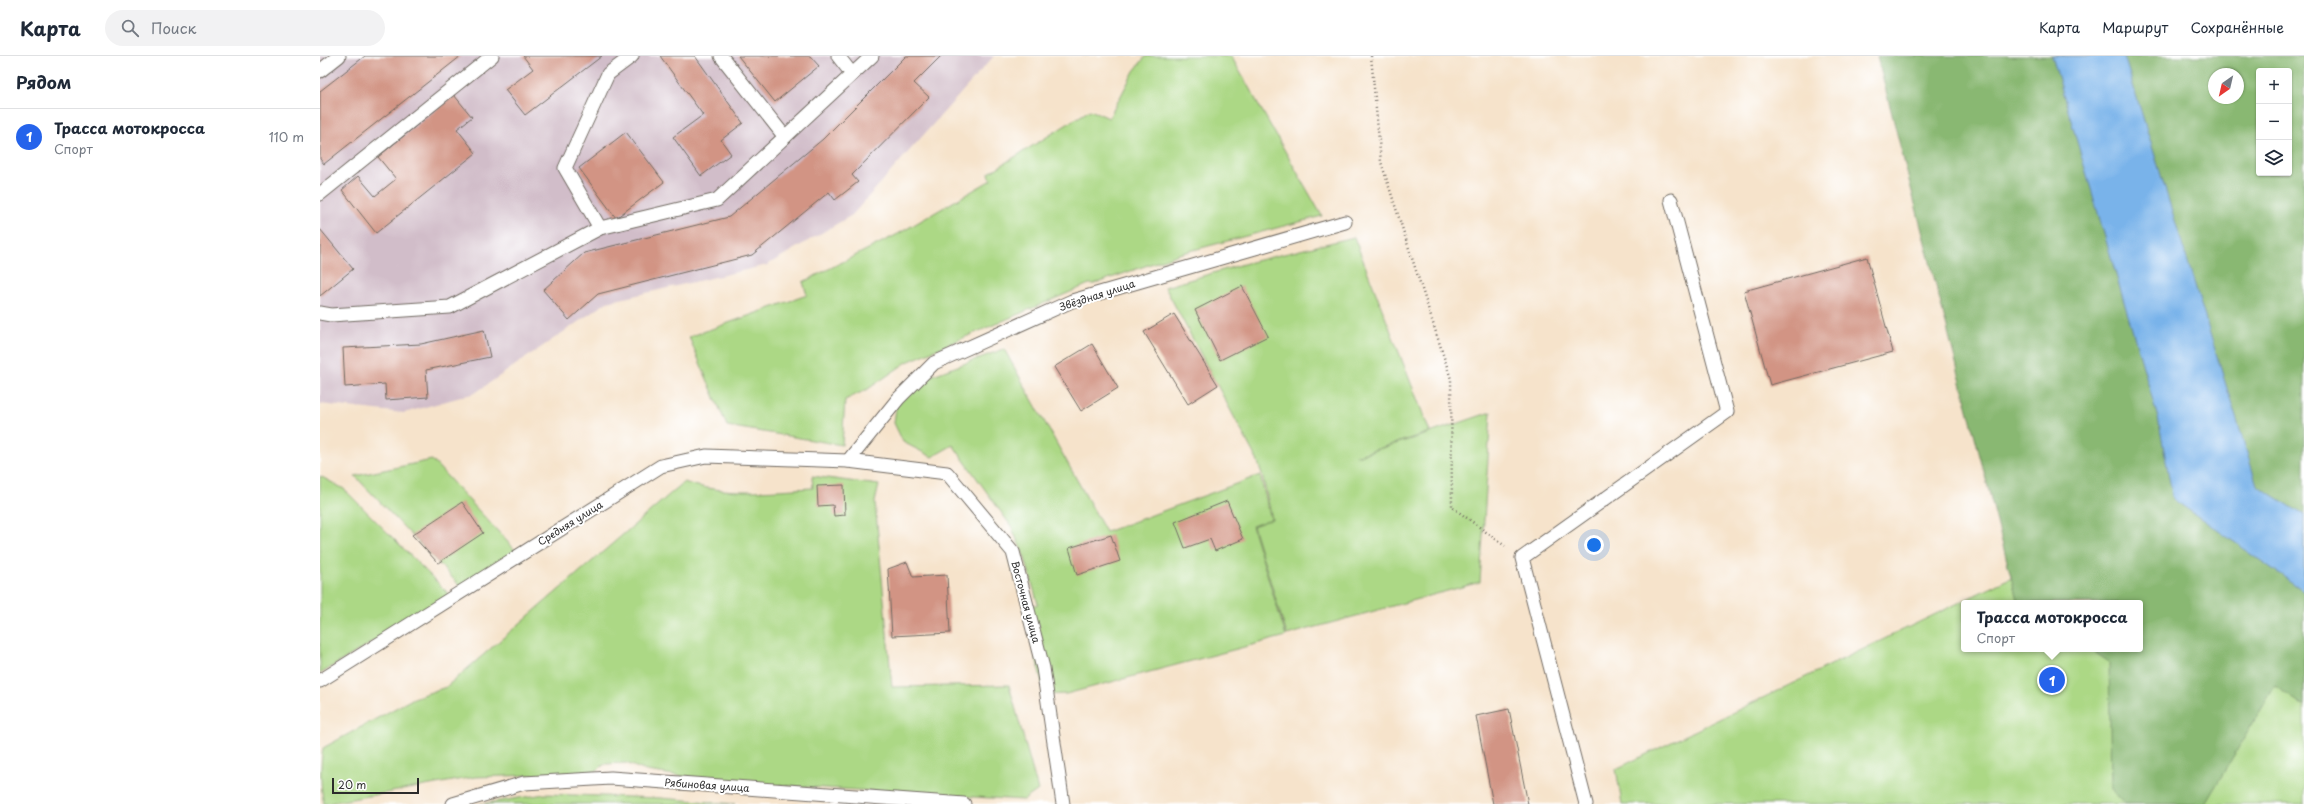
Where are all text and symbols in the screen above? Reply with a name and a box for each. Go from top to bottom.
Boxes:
search box [105,10,385,46]
text: Карта [20,14,81,42]
text: Поиск [151,16,196,39]
icon: search [119,17,141,39]
text: Карта [2039,17,2080,38]
text: Маршрут [2102,17,2168,38]
text: Сохранённые [2190,17,2284,38]
north arrow [2208,68,2244,104]
map controls [2256,68,2292,176]
button: + [2256,68,2292,104]
text: Рядом [16,69,71,95]
button: − [2256,104,2292,140]
text: Трасса мотокросса [54,116,205,139]
text: 1 [26,127,32,146]
text: 110 m [269,127,304,146]
text: Спорт [54,139,93,158]
button: layers [2256,140,2292,176]
street label: Звёздная улица [1057,275,1137,314]
street label: Средняя улица [534,496,606,549]
your location [1584,535,1604,555]
street label: Восточная улица [1008,559,1045,645]
popup [1961,600,2143,652]
text: Трасса мотокросса [1976,605,2128,628]
text: Спорт [1976,628,2015,647]
pin: 1 [2039,665,2065,695]
street label: Рябиновая улица [664,774,751,795]
scale bar [332,776,419,795]
text: 20 m [338,776,366,793]

